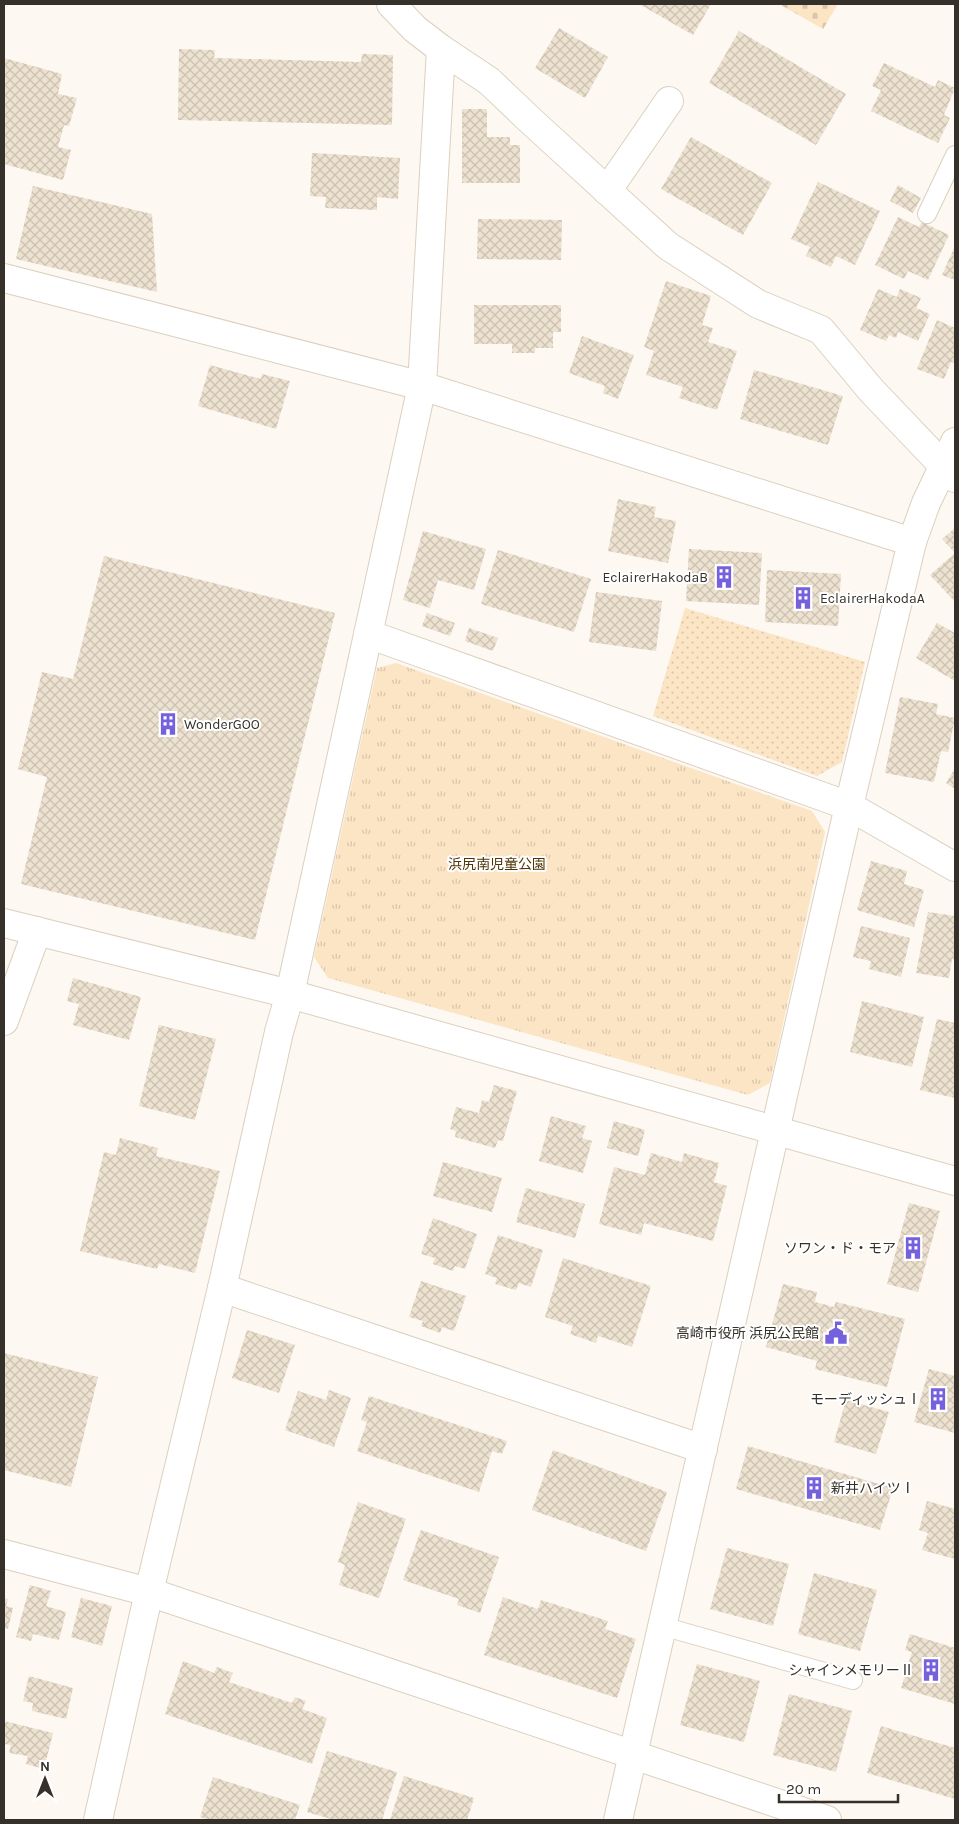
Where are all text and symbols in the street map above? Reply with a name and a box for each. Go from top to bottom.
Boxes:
building icon: EclairerHakodaB [711,564,737,590]
place label: EclairerHakodaB [602,569,708,586]
building icon: EclairerHakodaA [790,585,816,611]
place label: EclairerHakodaA [820,590,925,607]
building icon: WonderGOO [155,711,181,737]
place label: WonderGOO [184,716,260,733]
park label: 浜尻南児童公園 [448,856,546,873]
building icon: ソワン・ド・モア [900,1235,926,1261]
place label: ソワン・ド・モア [784,1240,896,1257]
public building icon: 高崎市役所 浜尻公民館 [823,1320,849,1346]
place label: 高崎市役所 浜尻公民館 [676,1325,819,1342]
building icon: モーディッシュⅠ [925,1386,951,1412]
place label: モーディッシュⅠ [810,1391,921,1408]
building icon: 新井ハイツⅠ [801,1475,827,1501]
place label: 新井ハイツⅠ [831,1480,915,1497]
building icon: シャインメモリーⅡ [918,1657,944,1683]
place label: シャインメモリーⅡ [788,1662,914,1679]
north arrow [20,1754,70,1804]
text: N [40,1758,50,1775]
scale bar [779,1772,898,1804]
text: 20 m [786,1780,821,1798]

